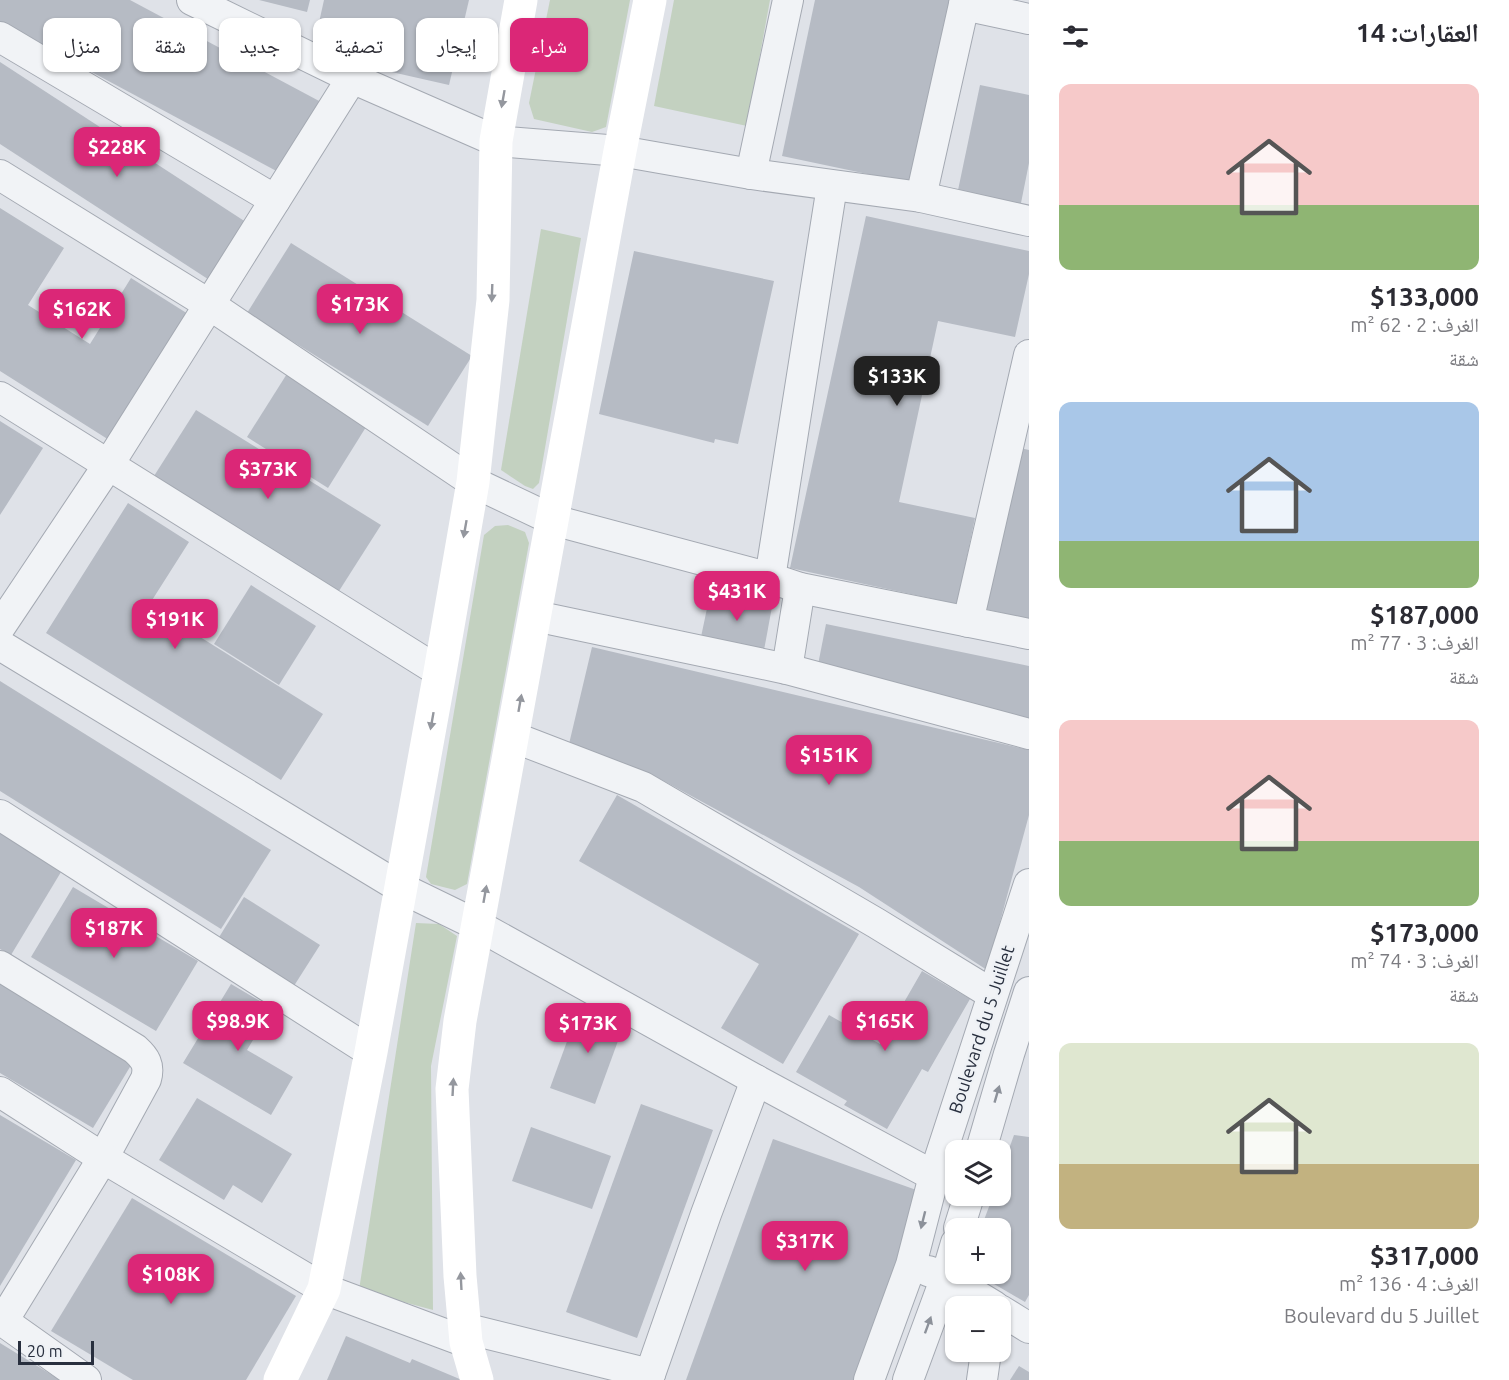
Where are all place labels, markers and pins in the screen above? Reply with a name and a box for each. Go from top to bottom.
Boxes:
pin: $228K [75,127,159,178]
pin: $173K [318,284,402,335]
pin: $162K [40,289,124,340]
pin: $133K [855,356,939,407]
pin: $373K [226,449,310,500]
pin: $431K [695,571,779,622]
pin: $191K [133,599,217,650]
pin: $151K [787,735,871,786]
pin: $187K [72,908,156,959]
pin: $98.9K [189,1001,287,1052]
pin: $165K [843,1001,927,1052]
pin: $173K [546,1003,630,1054]
pin: $317K [763,1221,847,1272]
pin: $108K [129,1254,213,1305]

